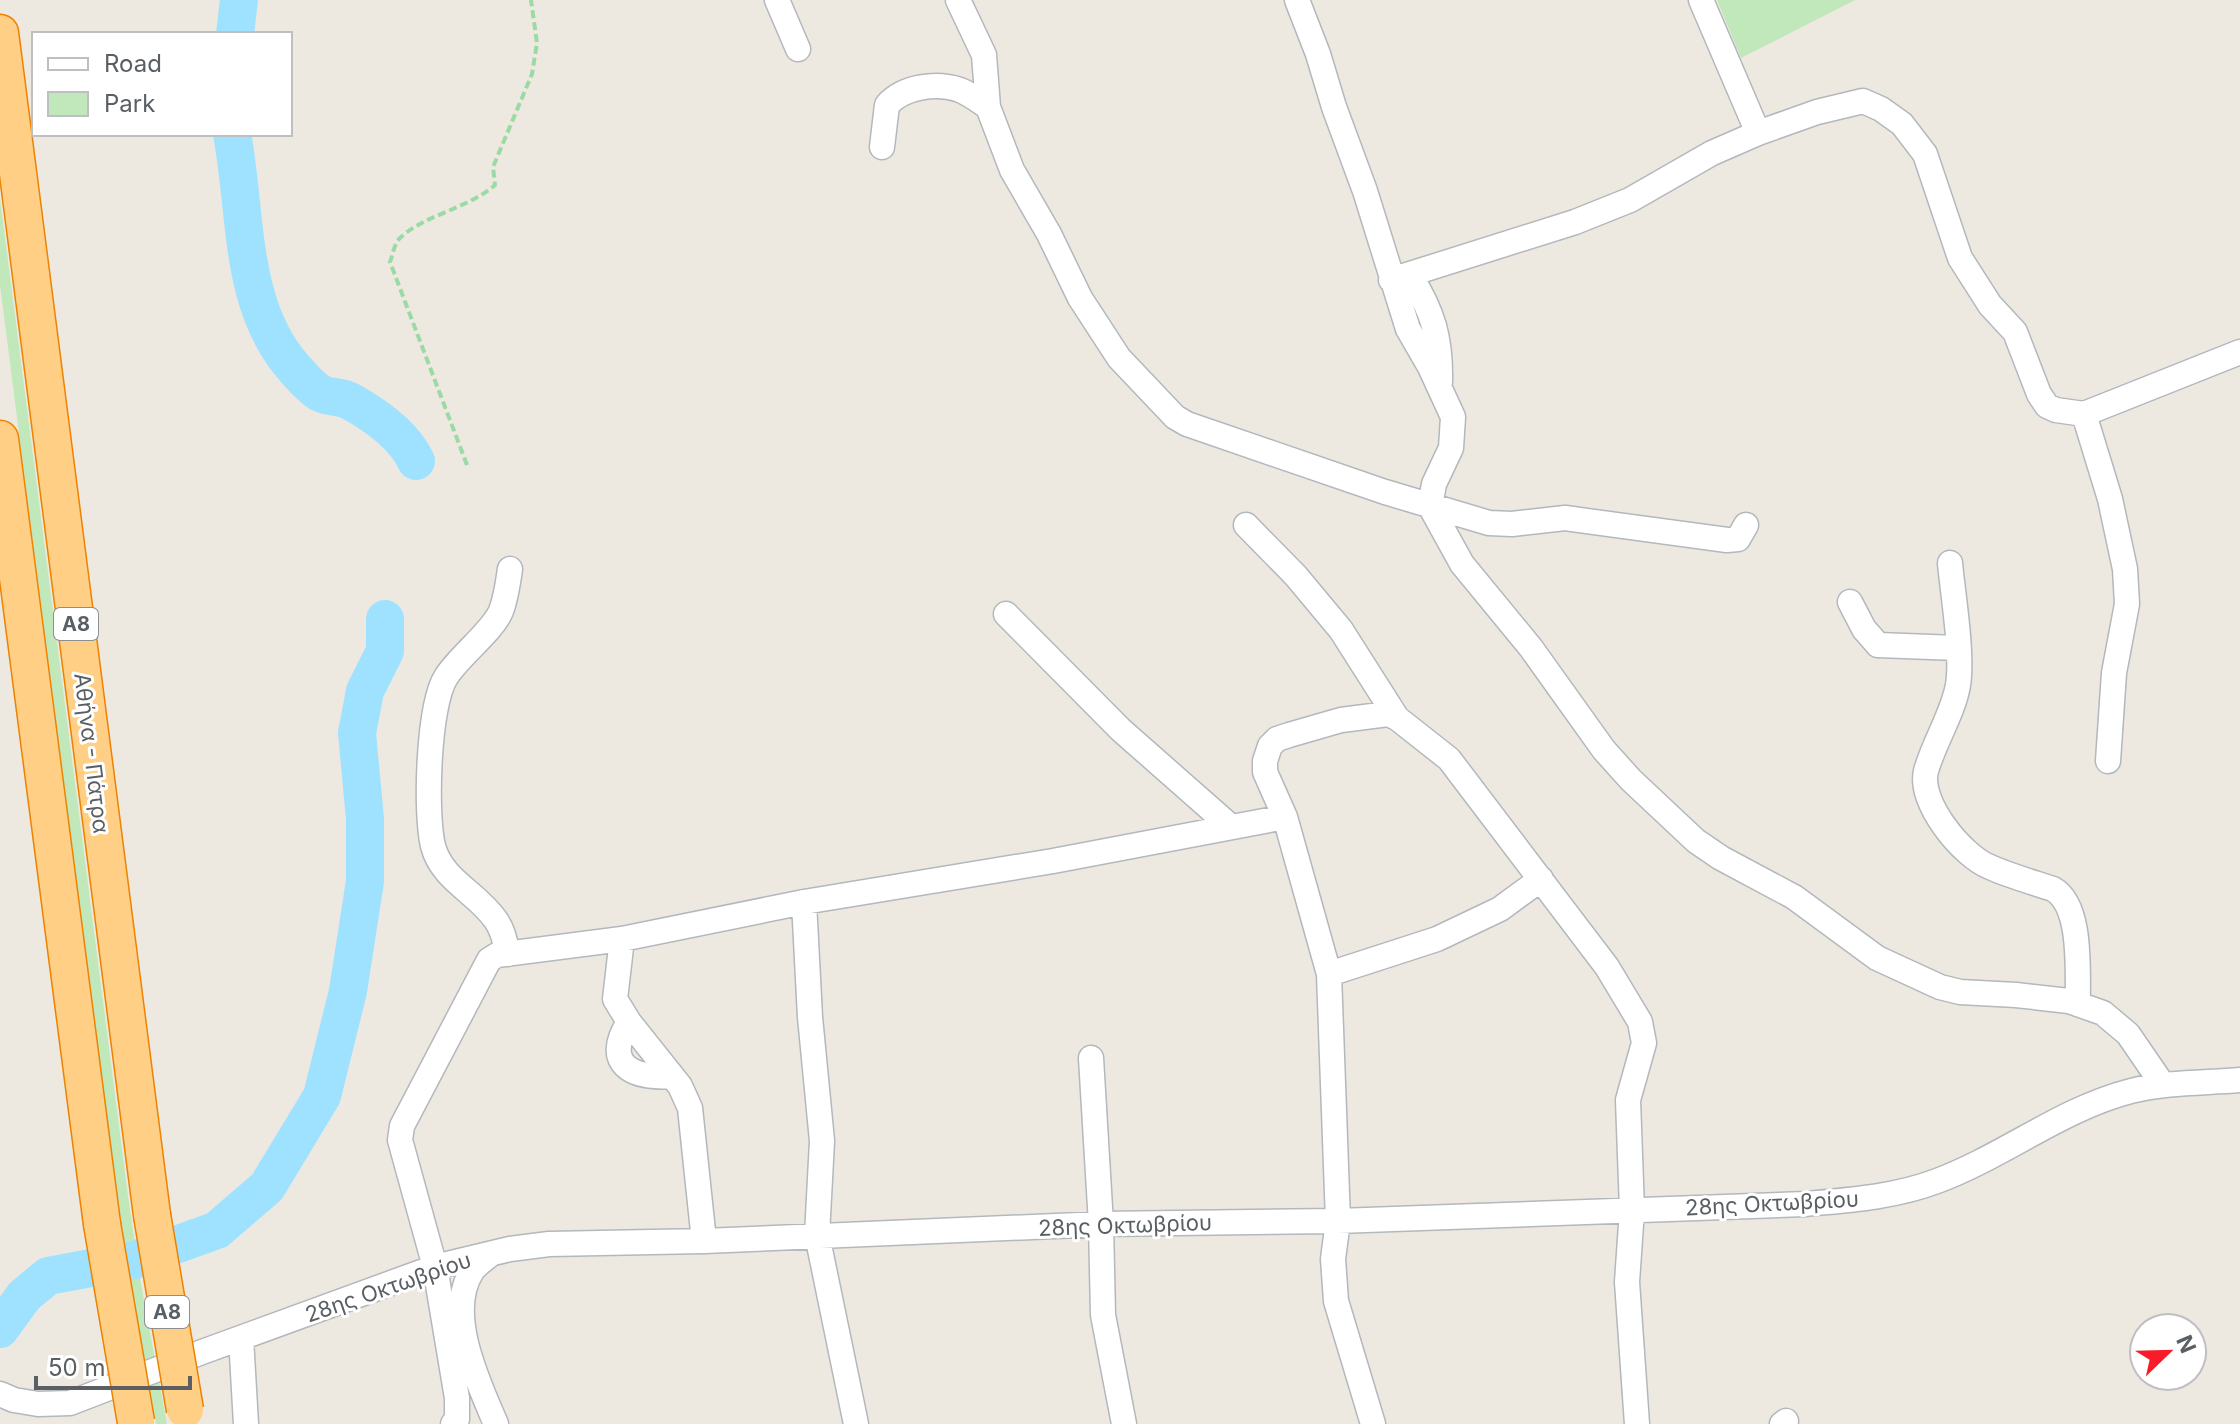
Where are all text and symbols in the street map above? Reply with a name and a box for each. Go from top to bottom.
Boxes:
legend [32,32,292,136]
text: Road [104,49,162,78]
text: Park [104,89,155,118]
road number: Α8 [54,608,98,640]
street label: Αθήνα - Πάτρα [69,671,115,835]
street label: 28ης Οκτωβρίου [1684,1185,1860,1221]
street label: 28ης Οκτωβρίου [1038,1209,1212,1241]
street label: 28ης Οκτωβρίου [302,1246,474,1328]
road number: Α8 [145,1296,189,1328]
north arrow [2128,1312,2208,1392]
text: N [2171,1331,2202,1357]
scale bar [36,1340,190,1390]
text: 50 m [48,1353,106,1382]

